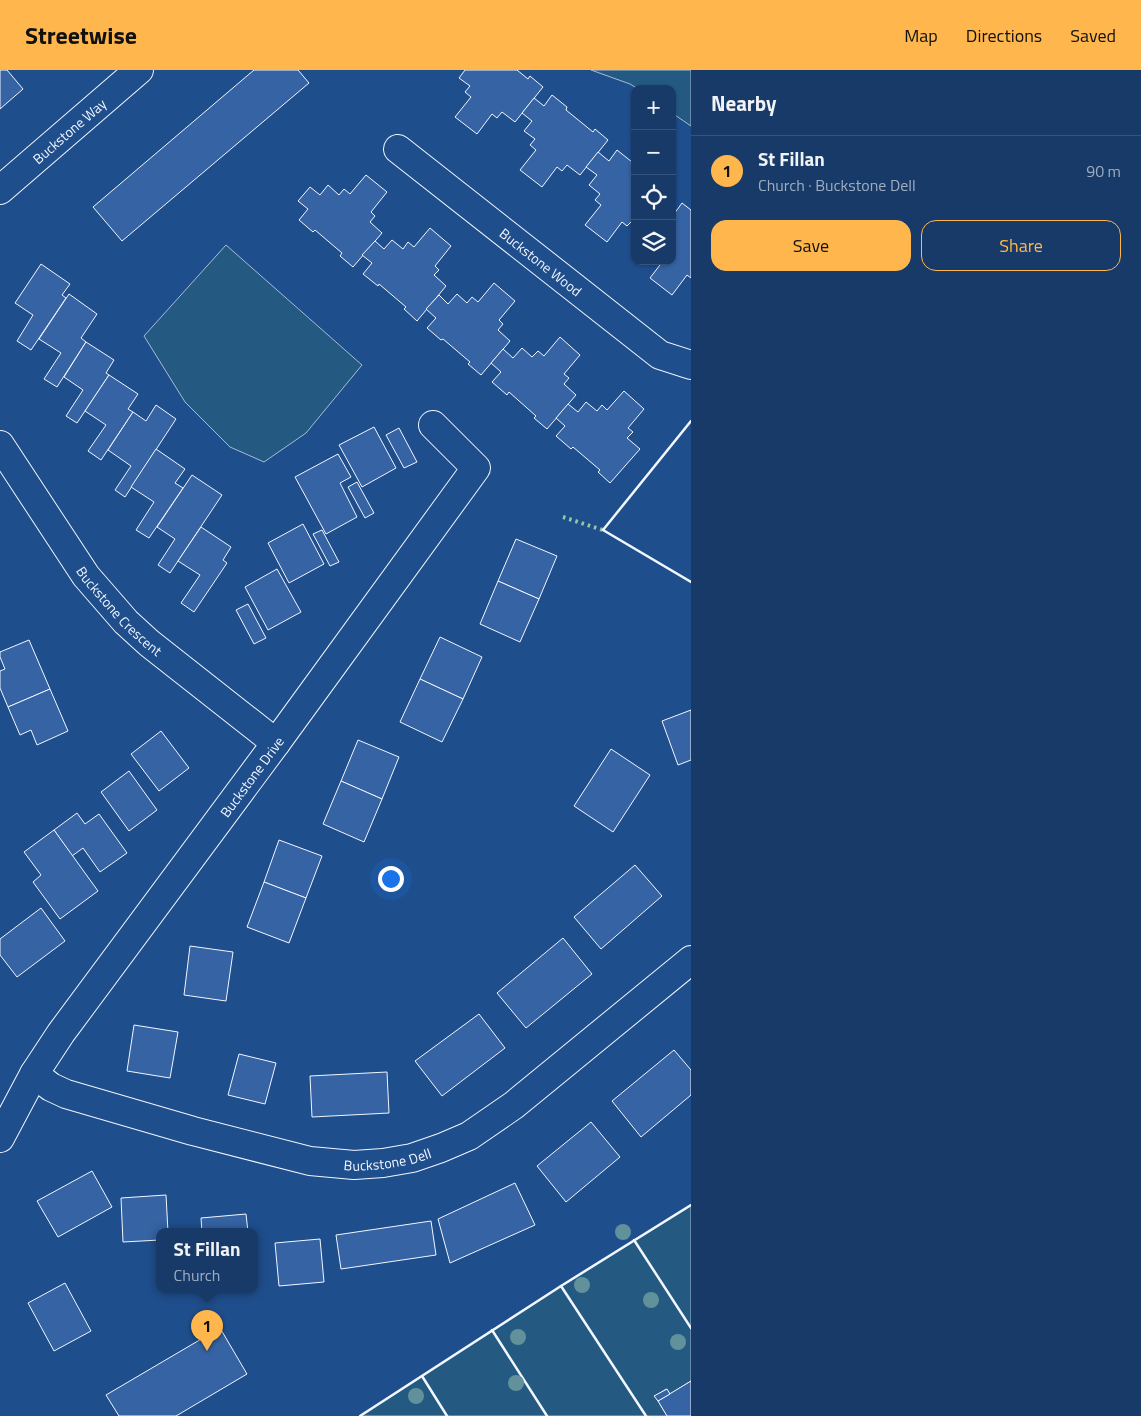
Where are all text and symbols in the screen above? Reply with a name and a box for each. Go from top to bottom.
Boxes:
text: Streetwise [25,17,137,53]
text: Map [904,22,938,49]
text: Directions [966,22,1042,49]
text: Saved [1070,22,1116,49]
map controls [631,85,676,265]
button: + [631,85,676,130]
text: Nearby [711,87,776,119]
street label: Buckstone Way [27,93,110,168]
button: − [631,130,676,175]
text: St Fillan [758,144,825,173]
text: 1 [723,159,731,183]
text: 90 m [1086,159,1121,183]
text: Church · Buckstone Dell [758,173,916,197]
button: locate [631,175,676,220]
button: layers [631,220,676,265]
button: Save [711,220,911,271]
button: Share [921,220,1121,271]
street label: Buckstone Wood [495,222,587,301]
street label: Buckstone Crescent [72,562,167,660]
street label: Buckstone Drive [214,732,288,821]
your location [378,866,404,892]
street label: Buckstone Dell [343,1142,434,1176]
popup [156,1228,258,1293]
text: St Fillan [174,1234,240,1263]
text: Church [174,1263,220,1287]
pin: 1 [191,1310,223,1351]

